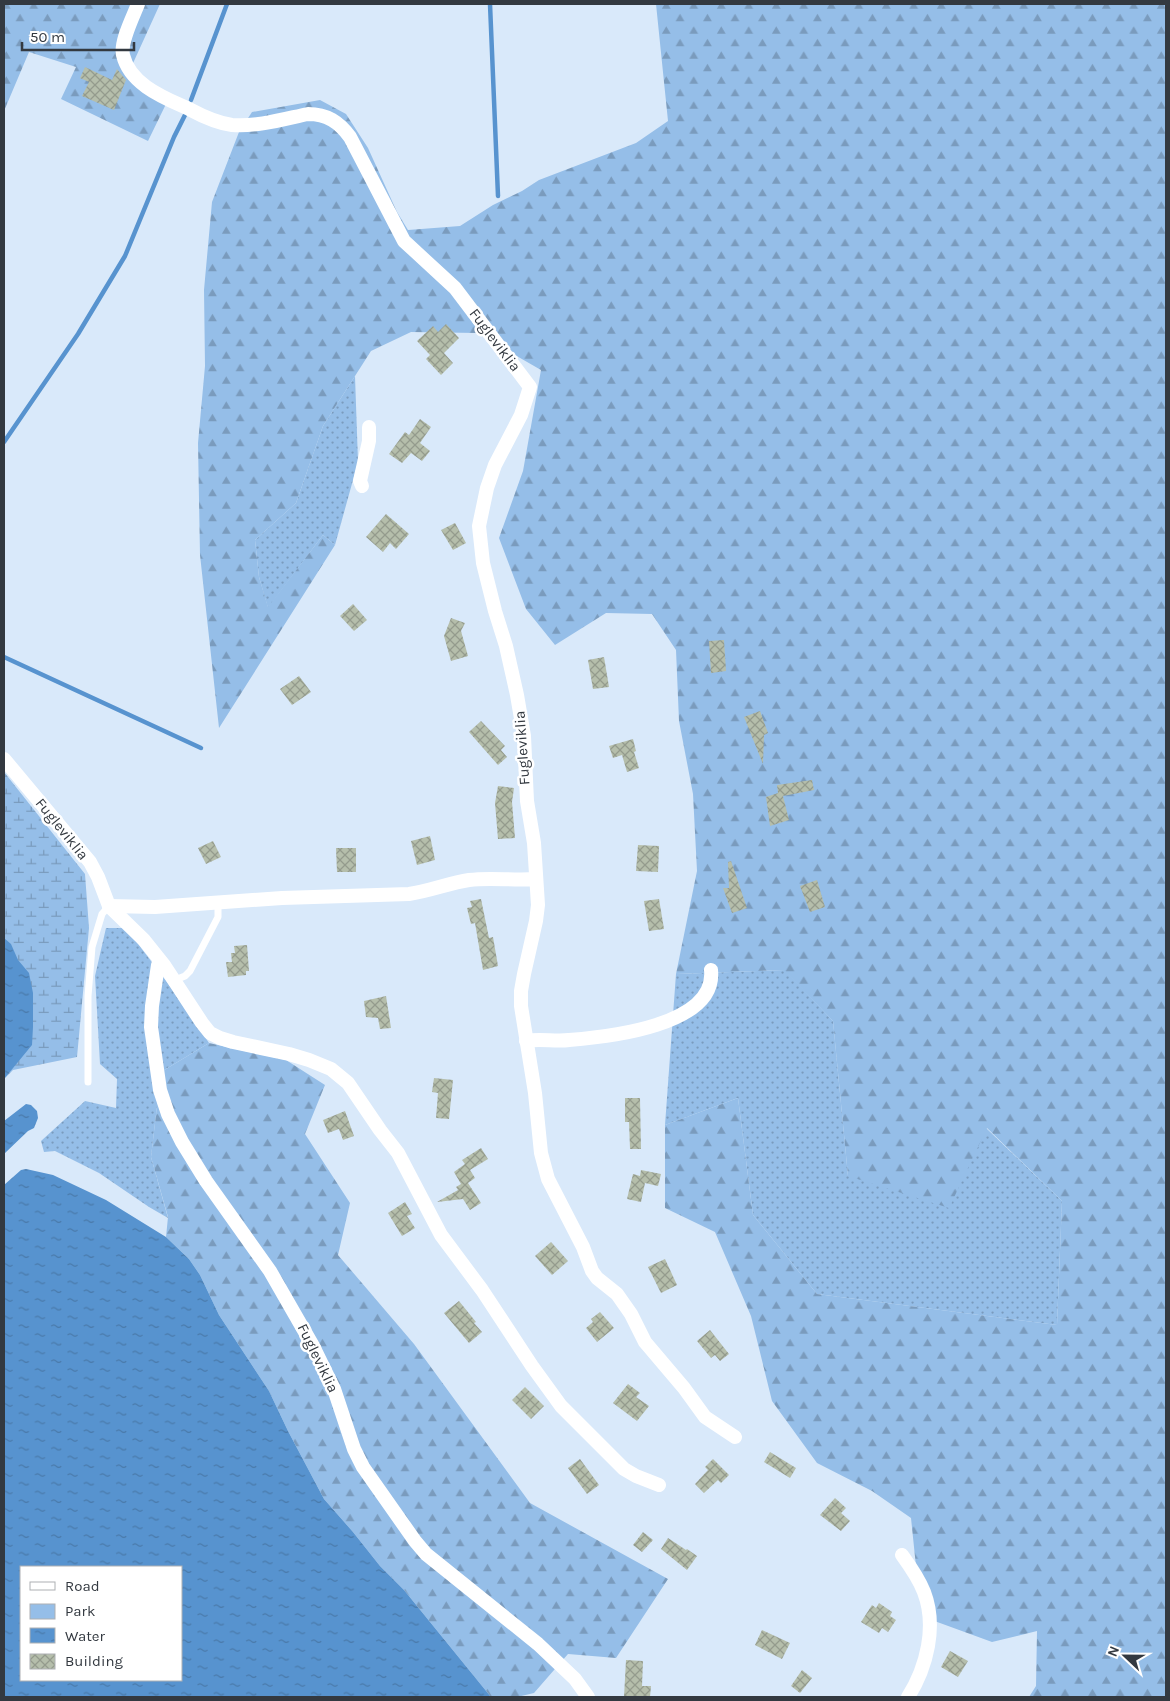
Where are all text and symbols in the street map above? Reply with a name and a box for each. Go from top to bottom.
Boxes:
scale bar [22,20,135,52]
text: 50 m [30,28,65,46]
street label: Fugleviklia [465,305,525,375]
street label: Fugleviklia [510,710,534,786]
street label: Fugleviklia [32,794,92,864]
street label: Fugleviklia [294,1321,342,1395]
legend [20,1566,182,1681]
text: Road [65,1577,100,1595]
text: Park [65,1602,95,1620]
text: Water [65,1627,106,1645]
north arrow [1100,1631,1150,1681]
text: N [1104,1643,1123,1659]
text: Building [65,1652,123,1670]

